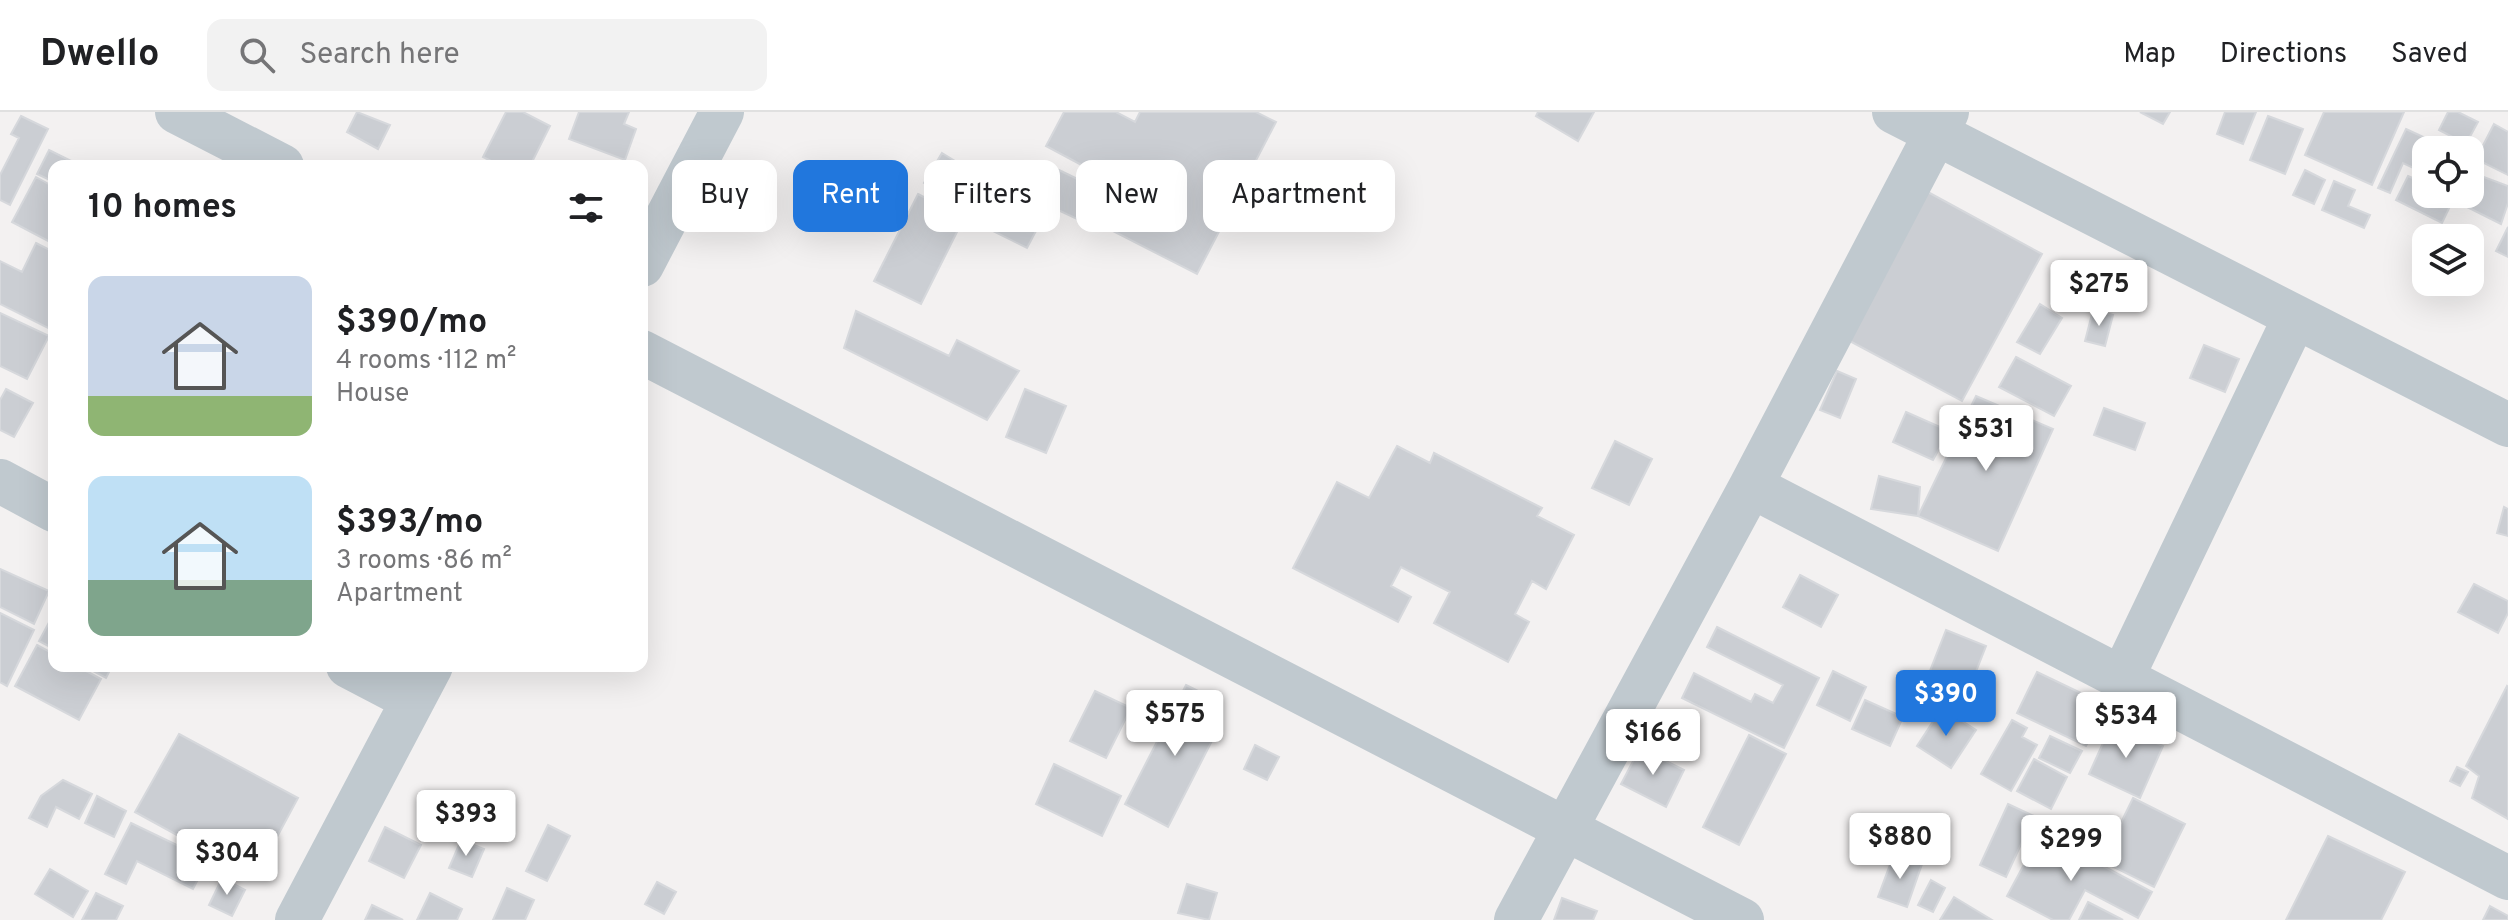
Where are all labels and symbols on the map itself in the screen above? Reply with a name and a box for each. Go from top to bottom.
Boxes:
pin: $275 [2052,260,2146,328]
pin: $531 [1939,405,2033,473]
pin: $390 [1899,670,1993,738]
pin: $575 [1128,690,1222,758]
pin: $534 [2079,692,2173,760]
pin: $166 [1606,709,1700,777]
pin: $393 [419,790,513,858]
pin: $880 [1853,813,1947,881]
pin: $299 [2024,815,2118,883]
pin: $304 [180,829,274,897]

